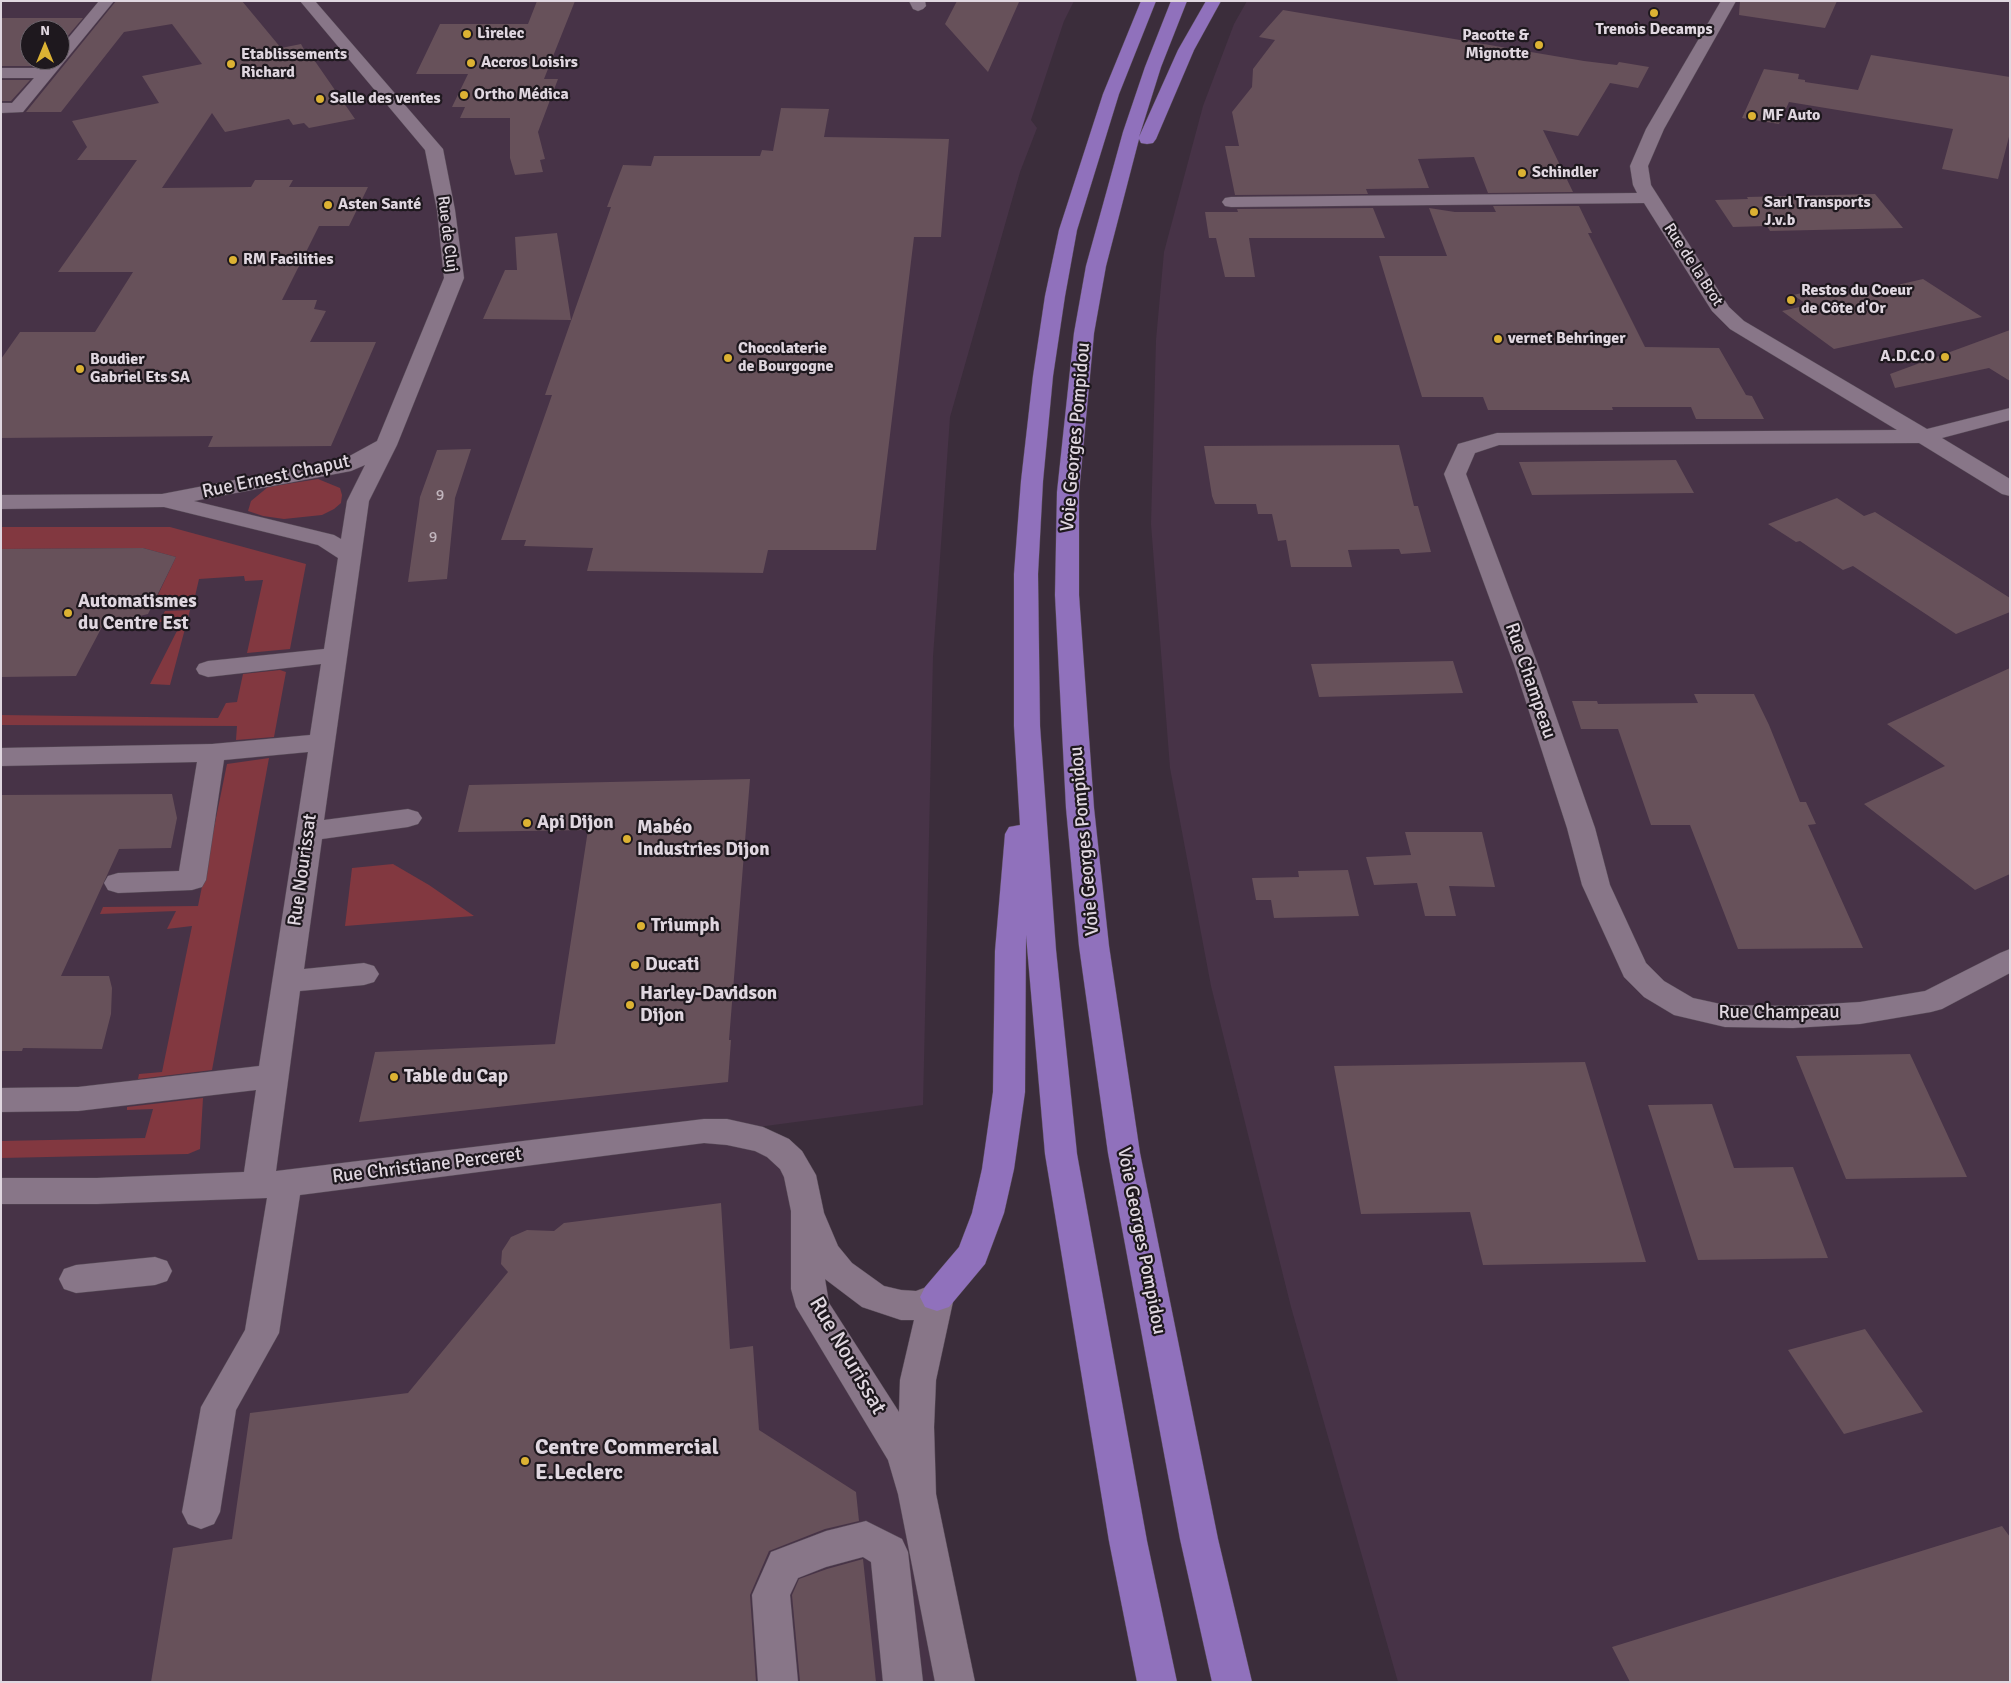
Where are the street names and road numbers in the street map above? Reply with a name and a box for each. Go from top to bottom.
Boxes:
street label: Rue de Cluj [433,195,461,273]
street label: Rue de la Brot [1659,220,1727,310]
street label: Voie Georges Pompidou [1056,341,1096,533]
street label: Rue Ernest Chaput [200,450,352,504]
street label: Rue Champeau [1499,620,1561,742]
street label: Voie Georges Pompidou [1065,745,1105,937]
street label: Rue Nourissat [284,812,322,928]
street label: Rue Champeau [1718,1002,1840,1024]
street label: Rue Christiane Perceret [331,1143,523,1189]
street label: Voie Georges Pompidou [1112,1146,1170,1336]
street label: Rue Nourissat [803,1293,891,1419]

